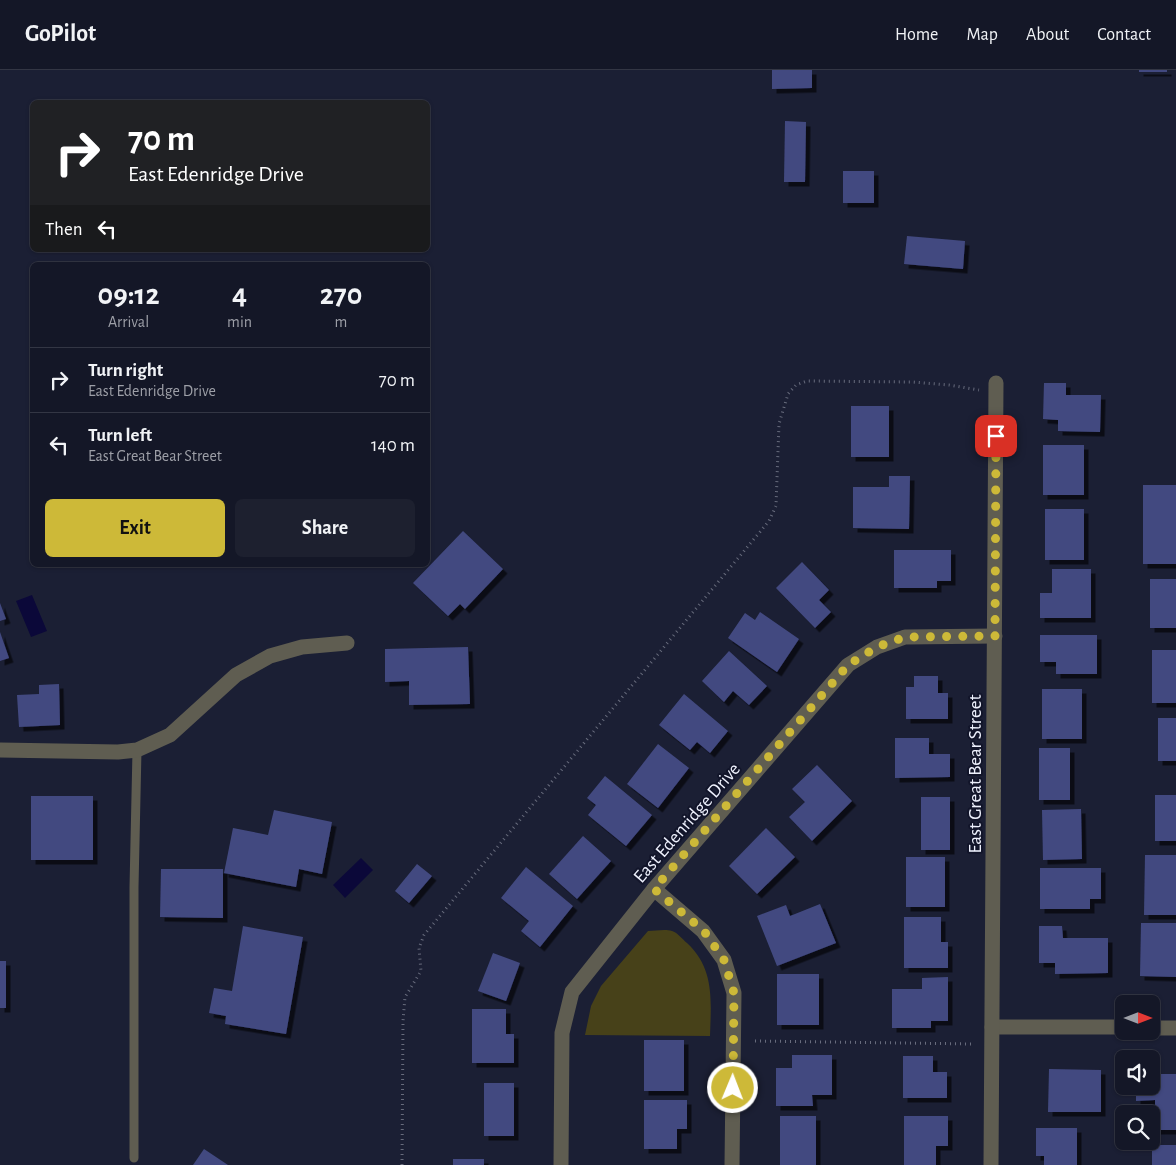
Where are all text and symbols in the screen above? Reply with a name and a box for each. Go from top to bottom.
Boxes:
text: GoPilot [25,22,96,46]
text: Home [895,26,938,44]
text: Map [966,26,998,44]
text: About [1026,26,1069,44]
text: Contact [1097,26,1151,44]
icon: right [45,120,110,185]
text: 70 m [128,122,195,157]
text: East Edenridge Drive [128,163,304,185]
icon: left [93,215,121,243]
text: Then [45,220,83,239]
text: 09:12 [98,280,160,310]
text: 4 [232,280,247,310]
text: 270 [320,280,362,310]
text: Arrival [108,314,149,330]
text: min [227,314,252,330]
text: m [335,314,347,330]
text: Turn right [88,361,163,380]
icon: right [45,366,73,394]
text: 70 m [379,371,415,390]
text: East Edenridge Drive [88,383,216,399]
pin [975,415,1017,457]
icon: arrive [982,422,1010,450]
text: Turn left [88,426,152,445]
icon: left [45,431,73,459]
text: 140 m [371,436,415,455]
text: East Great Bear Street [88,448,222,464]
button: Exit [45,499,225,557]
button: Share [235,499,415,557]
street label: East Great Bear Street [966,694,985,854]
street label: East Edenridge Drive [630,759,744,887]
north arrow [1115,995,1160,1040]
map controls [1115,995,1160,1150]
button: sound [1115,1050,1160,1095]
position arrow [706,1061,758,1113]
button: search [1115,1105,1160,1150]

